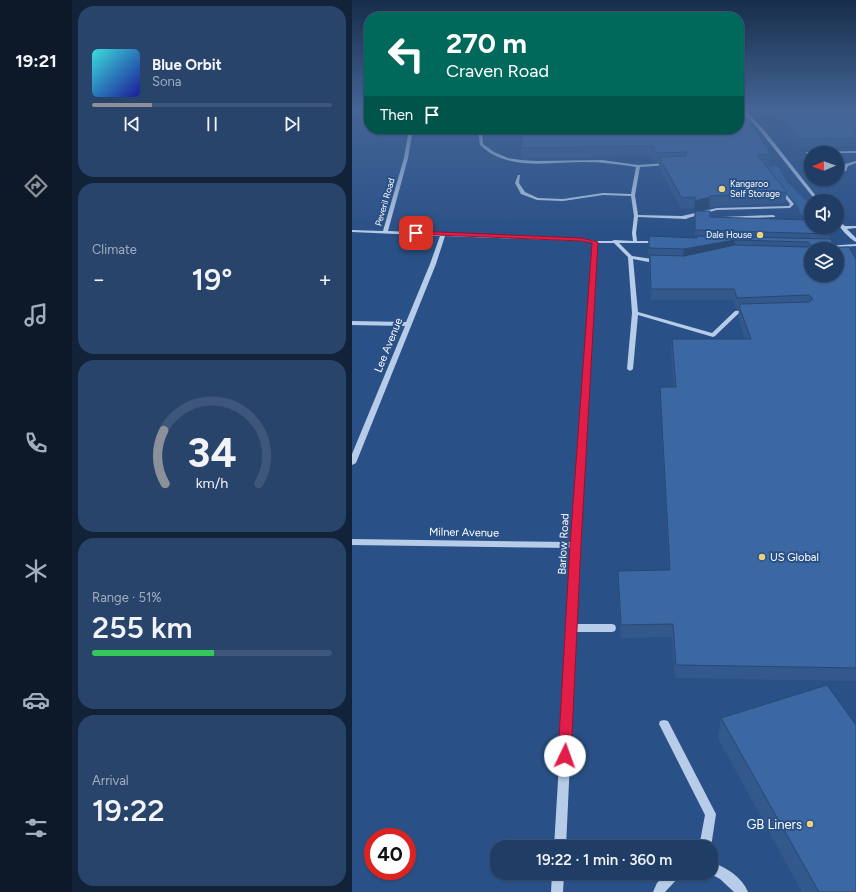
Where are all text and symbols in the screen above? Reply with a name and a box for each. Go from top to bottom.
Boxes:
text: 270 m [446,26,527,60]
icon: left [380,28,432,80]
text: 19:21 [15,50,57,72]
text: Blue Orbit [152,56,222,74]
text: Craven Road [446,60,549,82]
text: Sona [152,74,181,89]
icon: arrive [421,104,443,126]
text: Then [380,106,413,124]
icon: previous [121,113,143,135]
icon: pause [201,113,223,135]
icon: next [281,113,303,135]
north arrow [804,146,844,186]
map controls [804,146,844,282]
icon: directions [22,172,50,200]
street label: Peveril Road [372,177,397,227]
place label: Kangaroo Self Storage [730,178,780,199]
marker: Kangaroo Self Storage [717,184,727,194]
button: sound [804,194,844,234]
pin [399,216,433,250]
icon: arrive [405,222,427,244]
place label: Dale House [706,229,752,240]
marker: Dale House [755,230,765,240]
text: Climate [92,242,137,257]
button: layers [804,242,844,282]
text: 19° [191,261,233,298]
text: − [92,266,106,293]
text: + [318,266,332,293]
icon: music [22,301,50,329]
street label: Lee Avenue [372,316,405,374]
text: 34 [187,427,237,477]
icon: phone [22,429,50,457]
text: km/h [196,474,228,492]
street label: Barlow Road [555,513,572,575]
street label: Milner Avenue [429,525,499,540]
place label: US Global [770,551,819,564]
marker: US Global [757,552,767,562]
icon: climate [22,557,50,585]
text: Range · 51% [92,590,162,605]
text: 255 km [92,609,192,646]
icon: car [22,686,50,714]
position arrow [544,735,586,777]
text: Arrival [92,773,129,788]
text: 19:22 [92,792,165,829]
icon: filters [22,814,50,842]
place label: GB Liners [746,817,802,832]
marker: GB Liners [805,819,815,829]
speed limit sign: 40 [364,828,416,880]
text: 19:22 · 1 min · 360 m [536,851,672,869]

